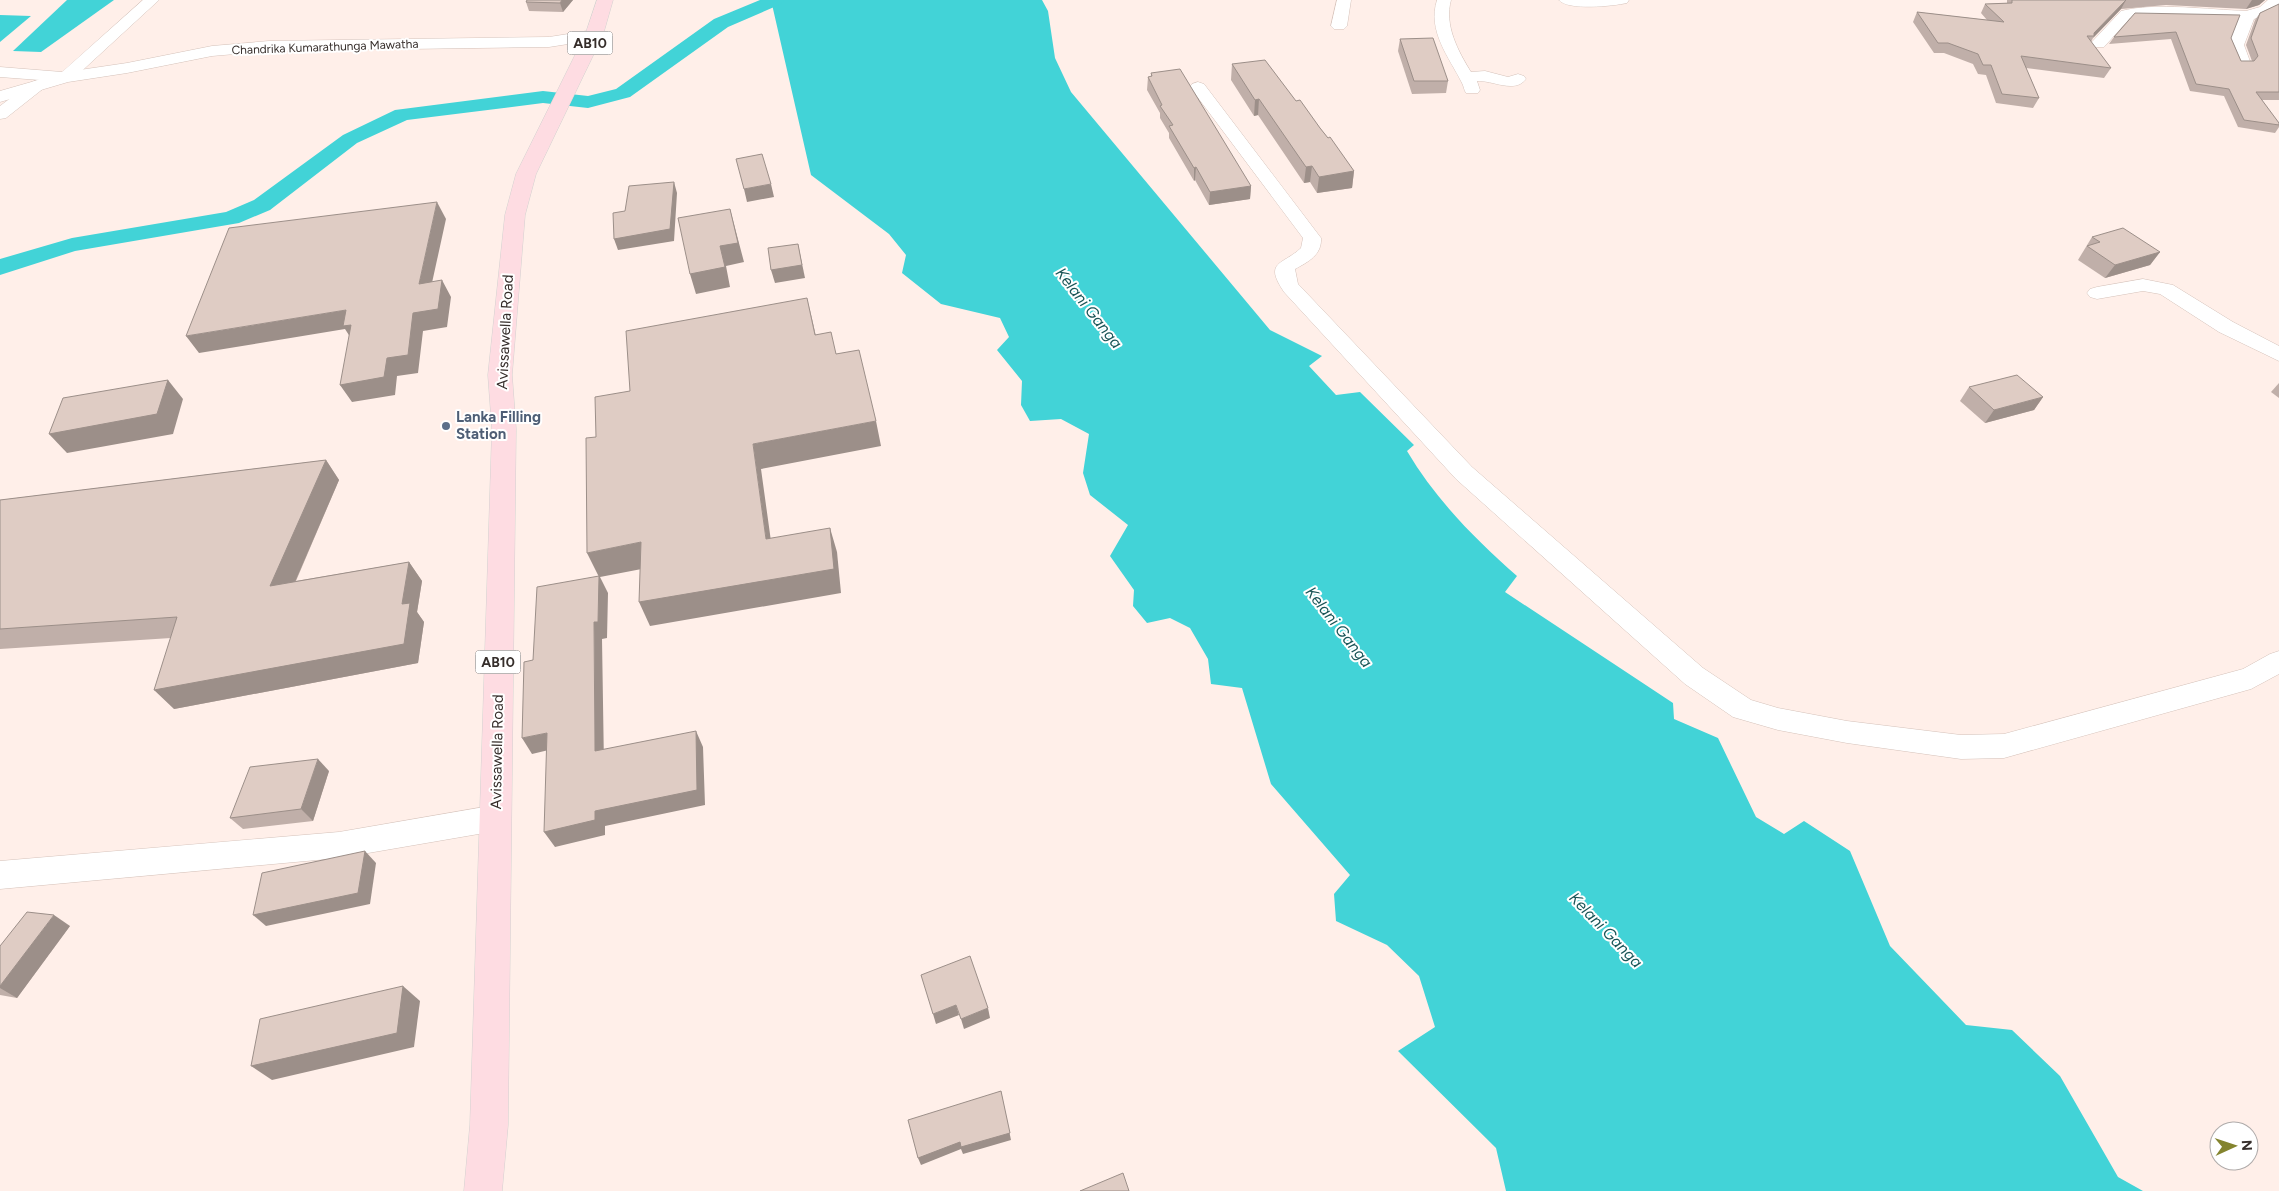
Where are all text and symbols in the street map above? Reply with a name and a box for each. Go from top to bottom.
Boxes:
road number: AB10 [568,32,612,54]
street label: Chandrika Kumarathunga Mawatha [231,37,419,57]
water label: Kelani Ganga [1052,264,1126,352]
street label: Avissawella Road [493,274,517,390]
place label: Lanka Filling Station [456,408,541,443]
marker: Lanka Filling Station [440,420,452,432]
water label: Kelani Ganga [1302,583,1376,671]
road number: AB10 [476,650,520,674]
street label: Avissawella Road [487,694,507,810]
water label: Kelani Ganga [1565,888,1647,972]
north arrow [2209,1121,2259,1171]
text: N [2238,1139,2255,1151]

